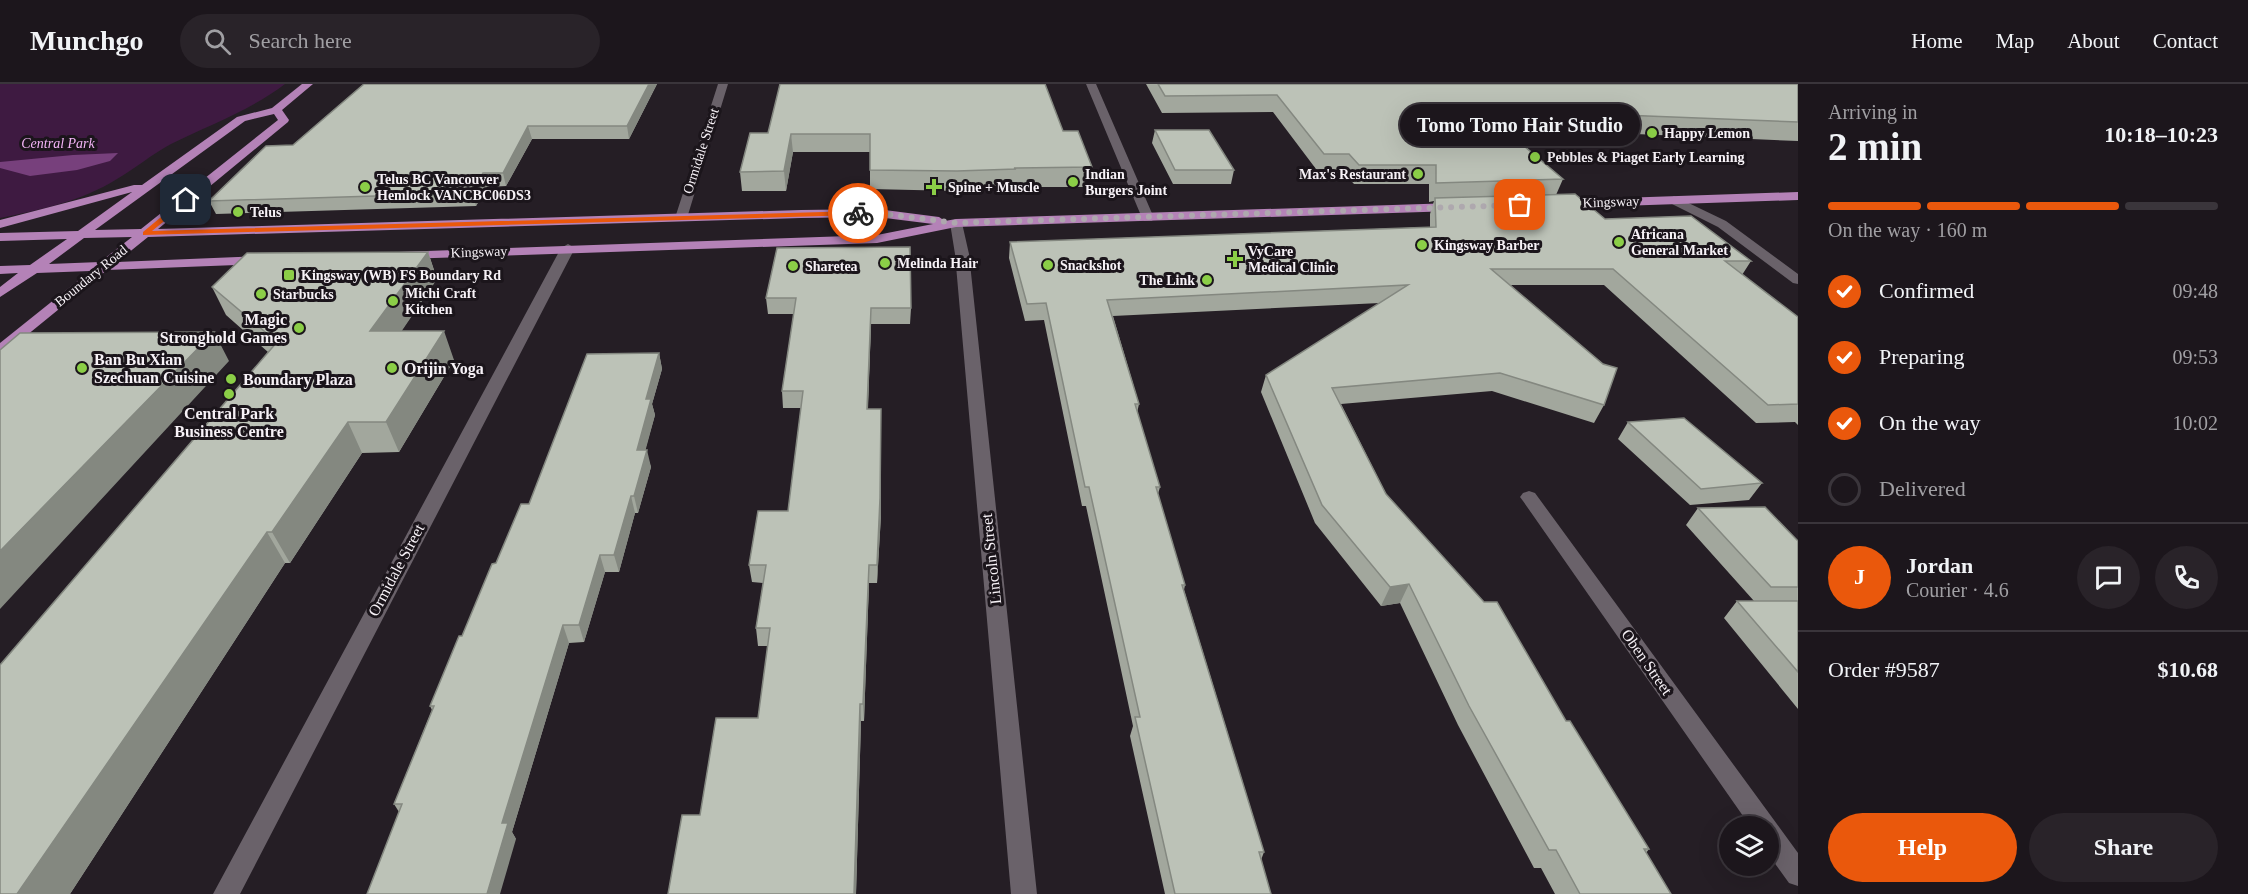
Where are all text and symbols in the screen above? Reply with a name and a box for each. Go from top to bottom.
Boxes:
search box [180,14,600,68]
text: Munchgo [30,25,144,56]
icon: search [201,25,234,58]
text: Search here [249,28,352,53]
text: Home [1911,29,1963,53]
text: Map [1996,29,2034,53]
text: About [2067,29,2120,53]
text: Contact [2153,29,2218,53]
text: Arriving in [1828,101,1917,123]
callout: Tomo Tomo Hair Studio [1400,103,1640,145]
street label: Ormidale Street [680,106,722,196]
text: Tomo Tomo Hair Studio [1417,114,1623,136]
text: 10:18–10:23 [2104,122,2218,147]
text: 2 min [1828,125,1922,168]
marker: Happy Lemon [1645,126,1659,140]
place label: Happy Lemon [1664,126,1750,141]
park label: Central Park [21,136,96,151]
marker: Pebbles & Piaget Early Learning [1528,150,1542,164]
place label: Pebbles & Piaget Early Learning [1547,150,1745,165]
place label: Indian Burgers Joint [1085,167,1167,198]
place label: Max's Restaurant [1299,167,1406,182]
marker: Max's Restaurant [1411,167,1425,181]
place label: Telus BC Vancouver Hemlock VANCBC06DS3 [377,172,531,203]
pin [160,174,211,225]
marker: Indian Burgers Joint [1066,175,1080,189]
marker: Spine + Muscle [925,178,943,196]
pin [1494,179,1545,230]
marker: Telus BC Vancouver Hemlock VANCBC06DS3 [358,180,372,194]
place label: Spine + Muscle [948,180,1039,195]
icon: home [169,183,202,216]
courier [828,183,888,243]
icon: bag [1503,188,1536,221]
street label: Kingsway [1582,194,1640,210]
icon: bike [842,197,875,230]
marker: Telus [231,205,245,219]
place label: Telus [250,205,282,220]
text: On the way · 160 m [1828,219,1987,241]
place label: Africana General Market [1631,227,1728,258]
marker: Africana General Market [1612,235,1626,249]
marker: Kingsway Barber [1415,238,1429,252]
place label: Kingsway Barber [1434,238,1539,253]
street label: Boundary Road [52,242,130,310]
street label: Kingsway [450,244,508,260]
place label: VyCare Medical Clinic [1248,244,1336,275]
marker: VyCare Medical Clinic [1226,250,1244,268]
marker: Melinda Hair [878,256,892,270]
place label: Melinda Hair [897,256,978,271]
marker: Snackshot [1041,258,1055,272]
place label: Snackshot [1060,258,1122,273]
marker: Sharetea [786,259,800,273]
place label: Sharetea [805,259,858,274]
marker: Kingsway (WB) FS Boundary Rd [282,268,296,282]
place label: Kingsway (WB) FS Boundary Rd [301,268,501,284]
place label: The Link [1139,273,1195,288]
marker: The Link [1200,273,1214,287]
icon: check [1828,275,1861,308]
text: Confirmed [1879,278,1974,303]
text: 09:48 [2172,280,2218,302]
place label: Michi Craft Kitchen [405,286,476,317]
marker: Starbucks [254,287,268,301]
place label: Starbucks [273,287,334,302]
marker: Michi Craft Kitchen [386,294,400,308]
place label: Magic Stronghold Games [160,311,287,347]
marker: Magic Stronghold Games [292,321,306,335]
icon: check [1828,341,1861,374]
text: Preparing [1879,344,1965,369]
text: 09:53 [2172,346,2218,368]
place label: Ban Bu Xian Szechuan Cuisine [94,351,214,386]
place label: Orijin Yoga [404,360,484,378]
marker: Ban Bu Xian Szechuan Cuisine [75,361,89,375]
marker: Orijin Yoga [385,361,399,375]
place label: Boundary Plaza [243,371,353,389]
marker: Boundary Plaza [224,372,238,386]
marker: Central Park Business Centre [222,387,236,401]
place label: Central Park Business Centre [174,405,284,440]
icon: check [1828,407,1861,440]
text: On the way [1879,410,1980,435]
text: 10:02 [2172,412,2218,434]
text: Delivered [1879,476,1966,501]
street label: Lincoln Street [978,512,1004,605]
street label: Ormidale Street [365,521,428,619]
button: chat [2077,546,2140,609]
button: phone [2155,546,2218,609]
text: Jordan [1906,553,1973,578]
text: J [1854,564,1865,589]
text: Courier · 4.6 [1906,579,2009,601]
street label: Oben Street [1618,626,1676,698]
text: Order #9587 [1828,657,1940,682]
text: $10.68 [2158,657,2218,682]
button: Help [1828,813,2017,882]
button: Share [2029,813,2218,882]
map controls [1719,816,1779,876]
button: layers [1719,816,1779,876]

